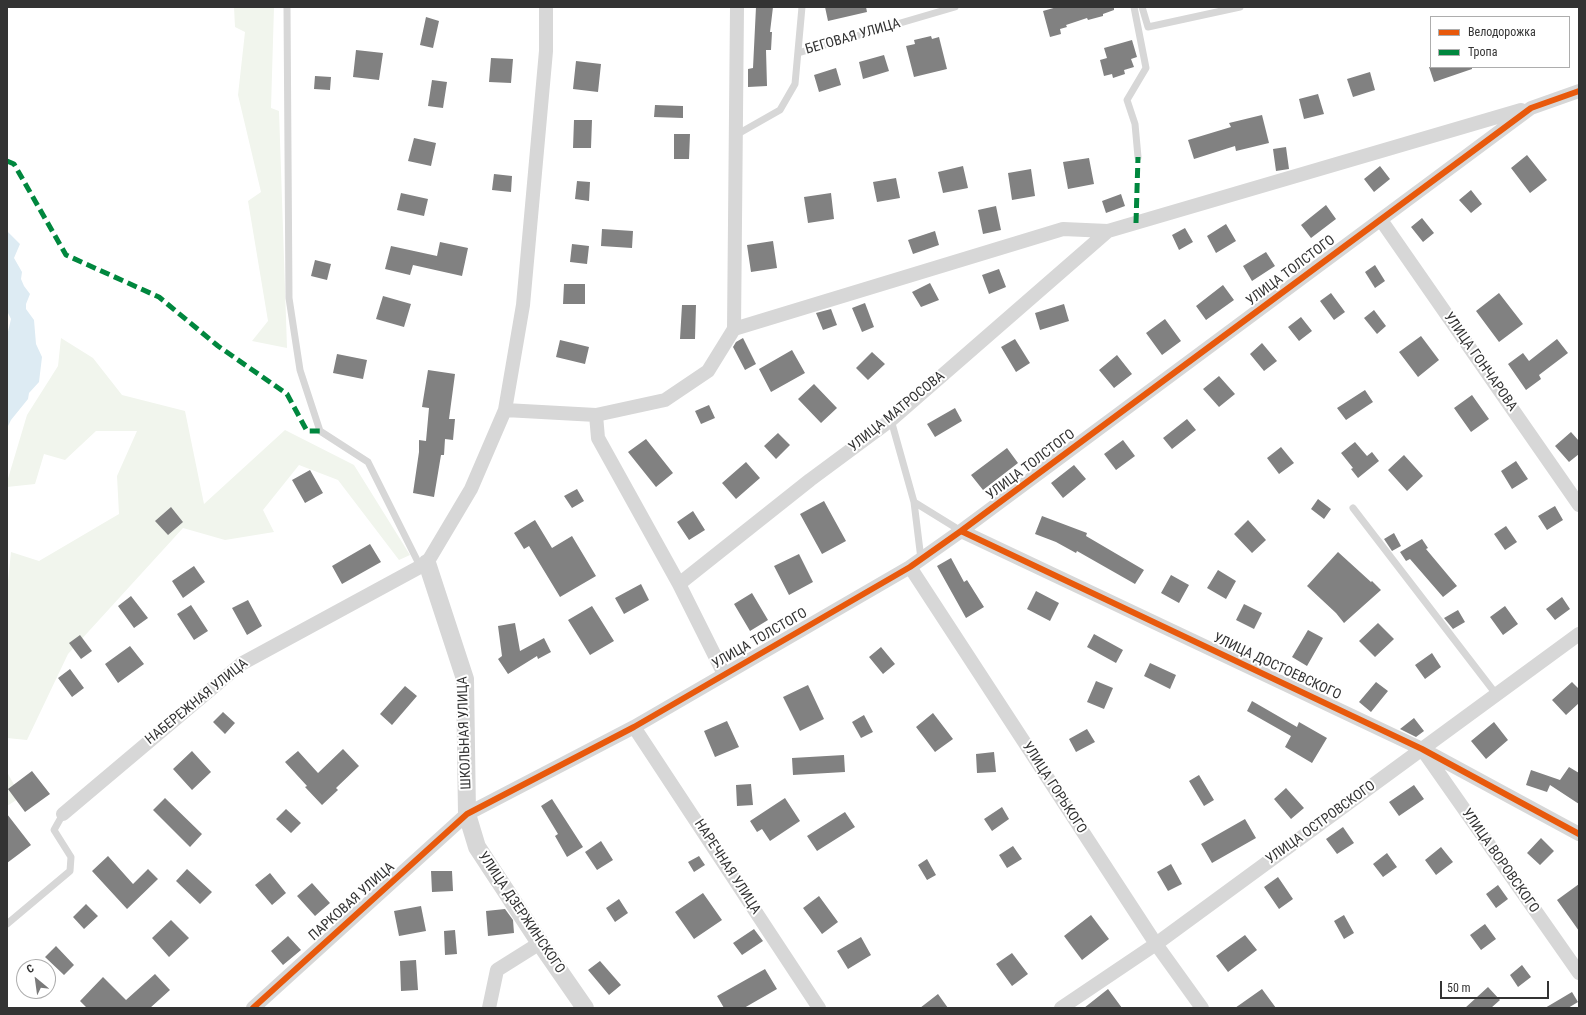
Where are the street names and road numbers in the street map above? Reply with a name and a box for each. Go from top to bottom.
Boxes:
street label: БЕГОВАЯ УЛИЦА [804,15,902,59]
street label: УЛИЦА ТОЛСТОГО [1243,232,1339,310]
street label: УЛИЦА ГОНЧАРОВА [1440,309,1520,415]
street label: УЛИЦА МАТРОСОВА [846,368,948,456]
street label: УЛИЦА ТОЛСТОГО [983,426,1079,504]
street label: УЛИЦА ТОЛСТОГО [710,605,810,673]
street label: УЛИЦА ДОСТОЕВСКОГО [1210,630,1344,704]
street label: НАБЕРЕЖНАЯ УЛИЦА [142,655,252,749]
street label: ШКОЛЬНАЯ УЛИЦА [455,676,475,790]
street label: УЛИЦА ГОРЬКОГО [1018,739,1090,837]
street label: УЛИЦА ОСТРОВСКОГО [1263,778,1379,868]
street label: УЛИЦА ВОРОВСКОГО [1458,806,1542,916]
street label: НАРЕЧНАЯ УЛИЦА [690,816,764,918]
street label: УЛИЦА ДЗЕРЖИНСКОГО [474,849,568,977]
street label: ПАРКОВАЯ УЛИЦА [306,859,398,945]

